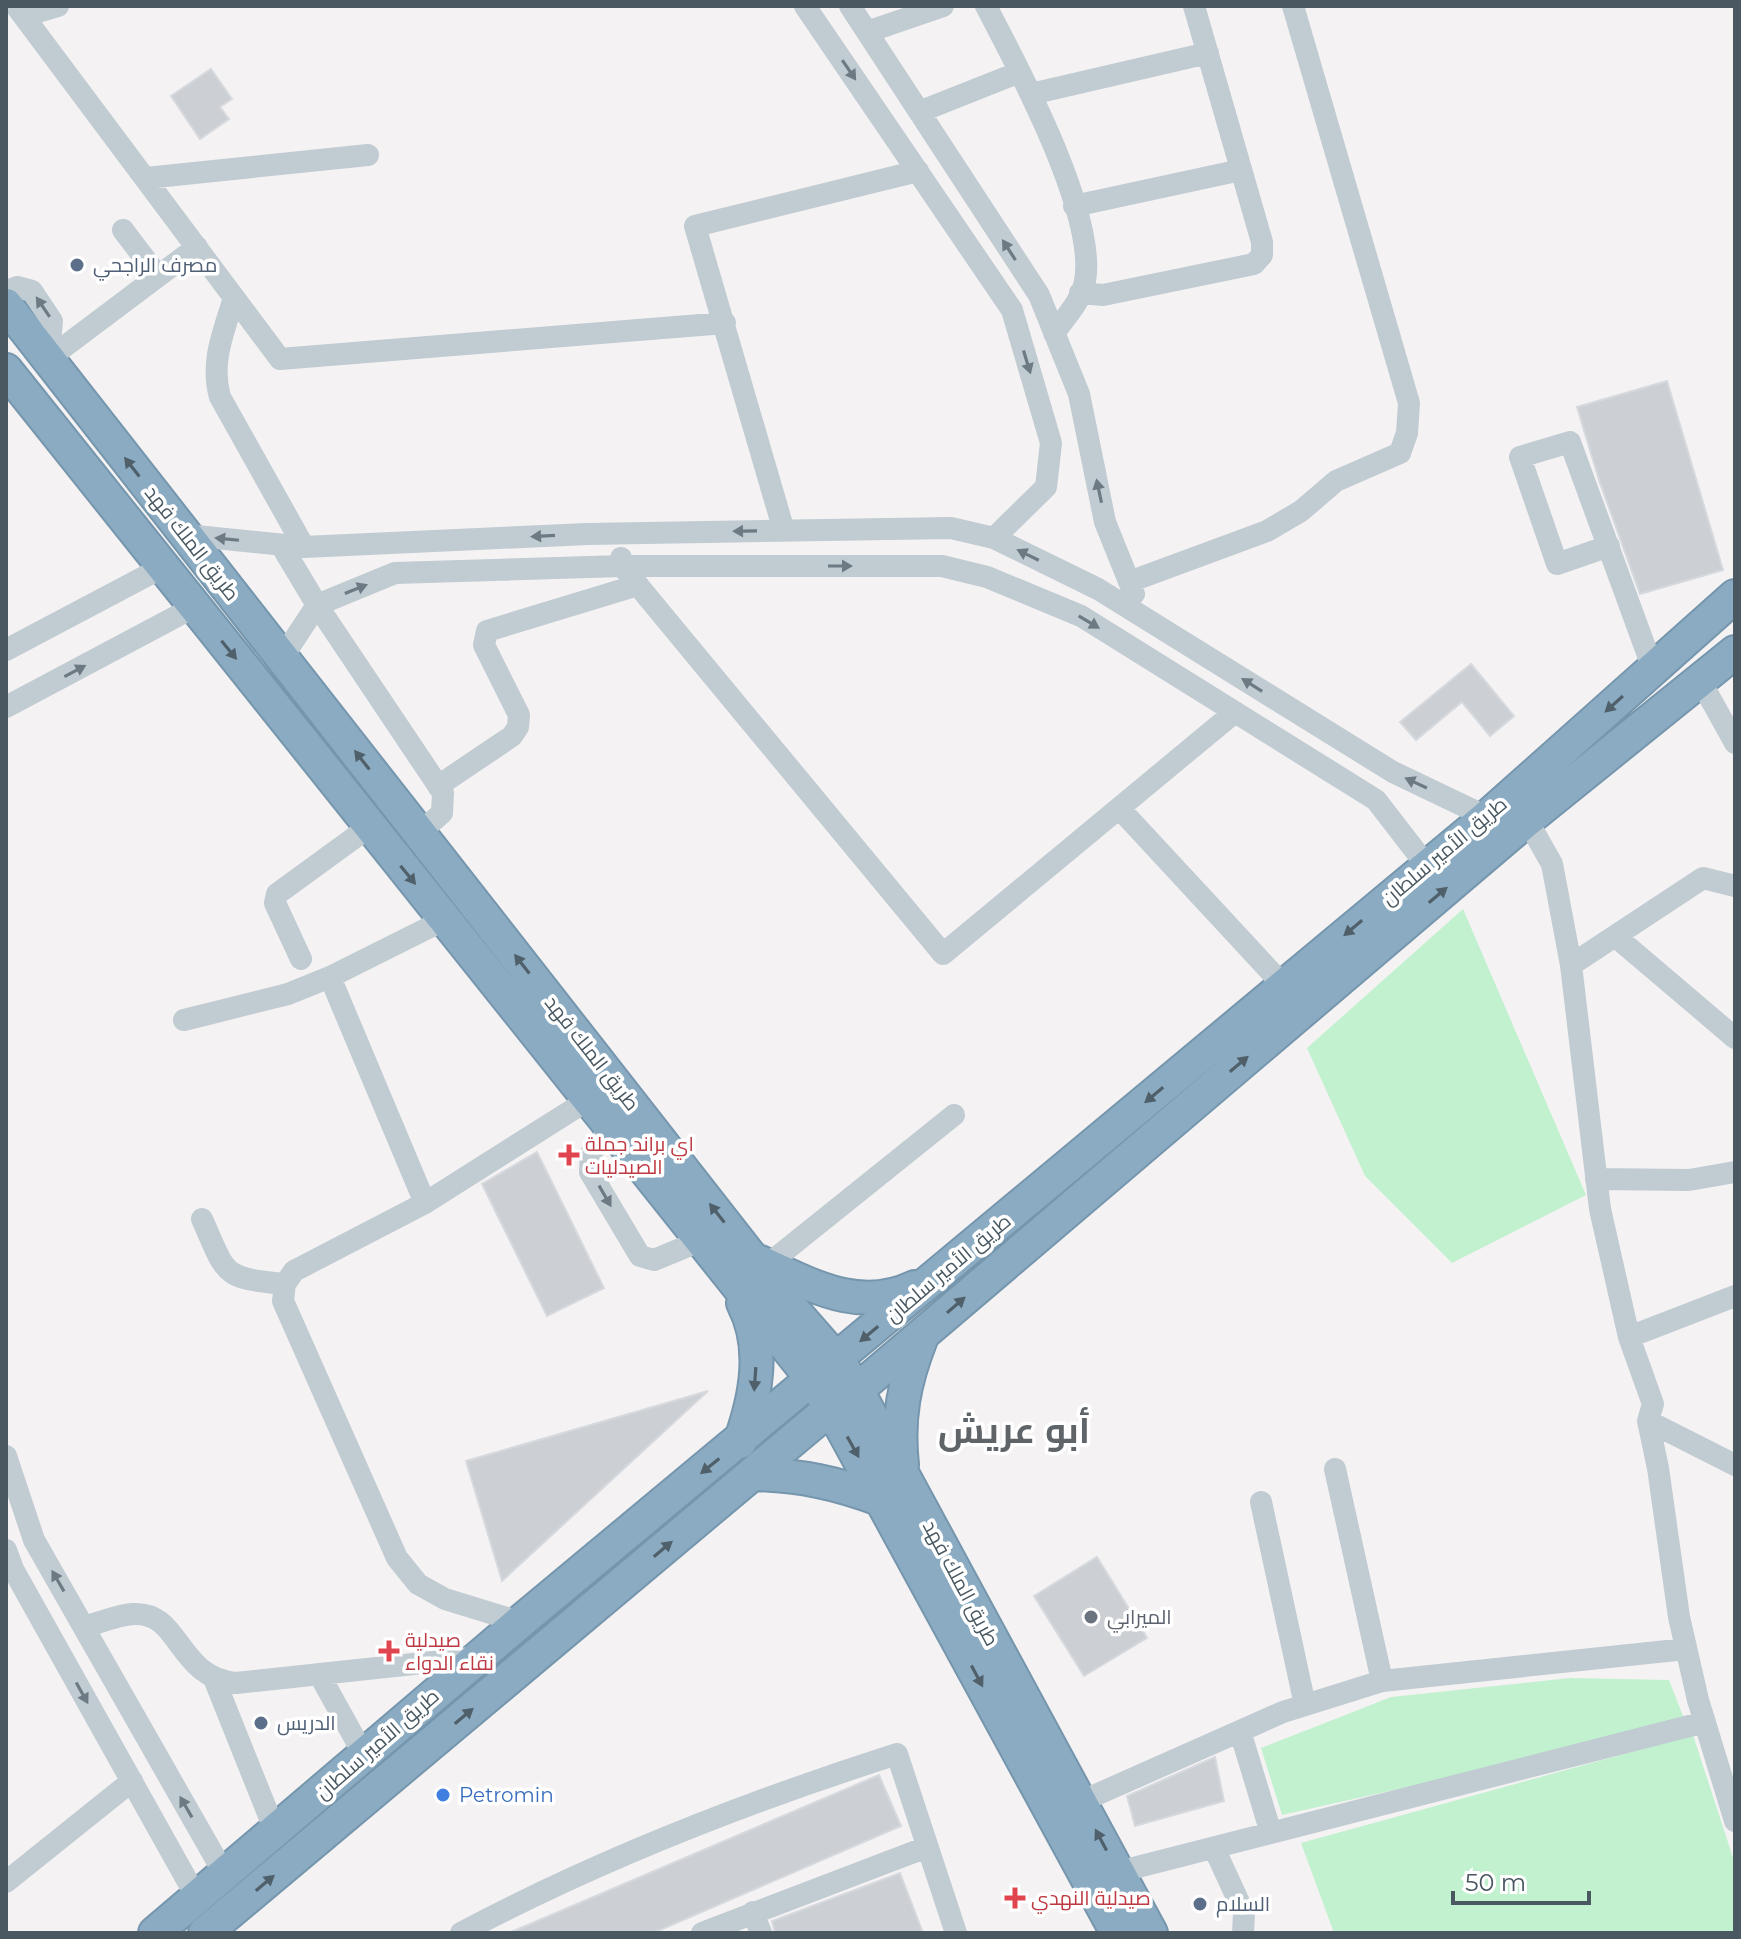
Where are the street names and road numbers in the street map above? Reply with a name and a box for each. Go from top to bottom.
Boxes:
street label: طريق الملك فهد [139,481,244,606]
street label: طريق الأمير سلطان [1377,792,1512,911]
street label: طريق الملك فهد [539,991,644,1116]
street label: طريق الأمير سلطان [881,1209,1016,1328]
street label: طريق الملك فهد [917,1516,1004,1651]
street label: طريق الأمير سلطان [310,1684,444,1805]

